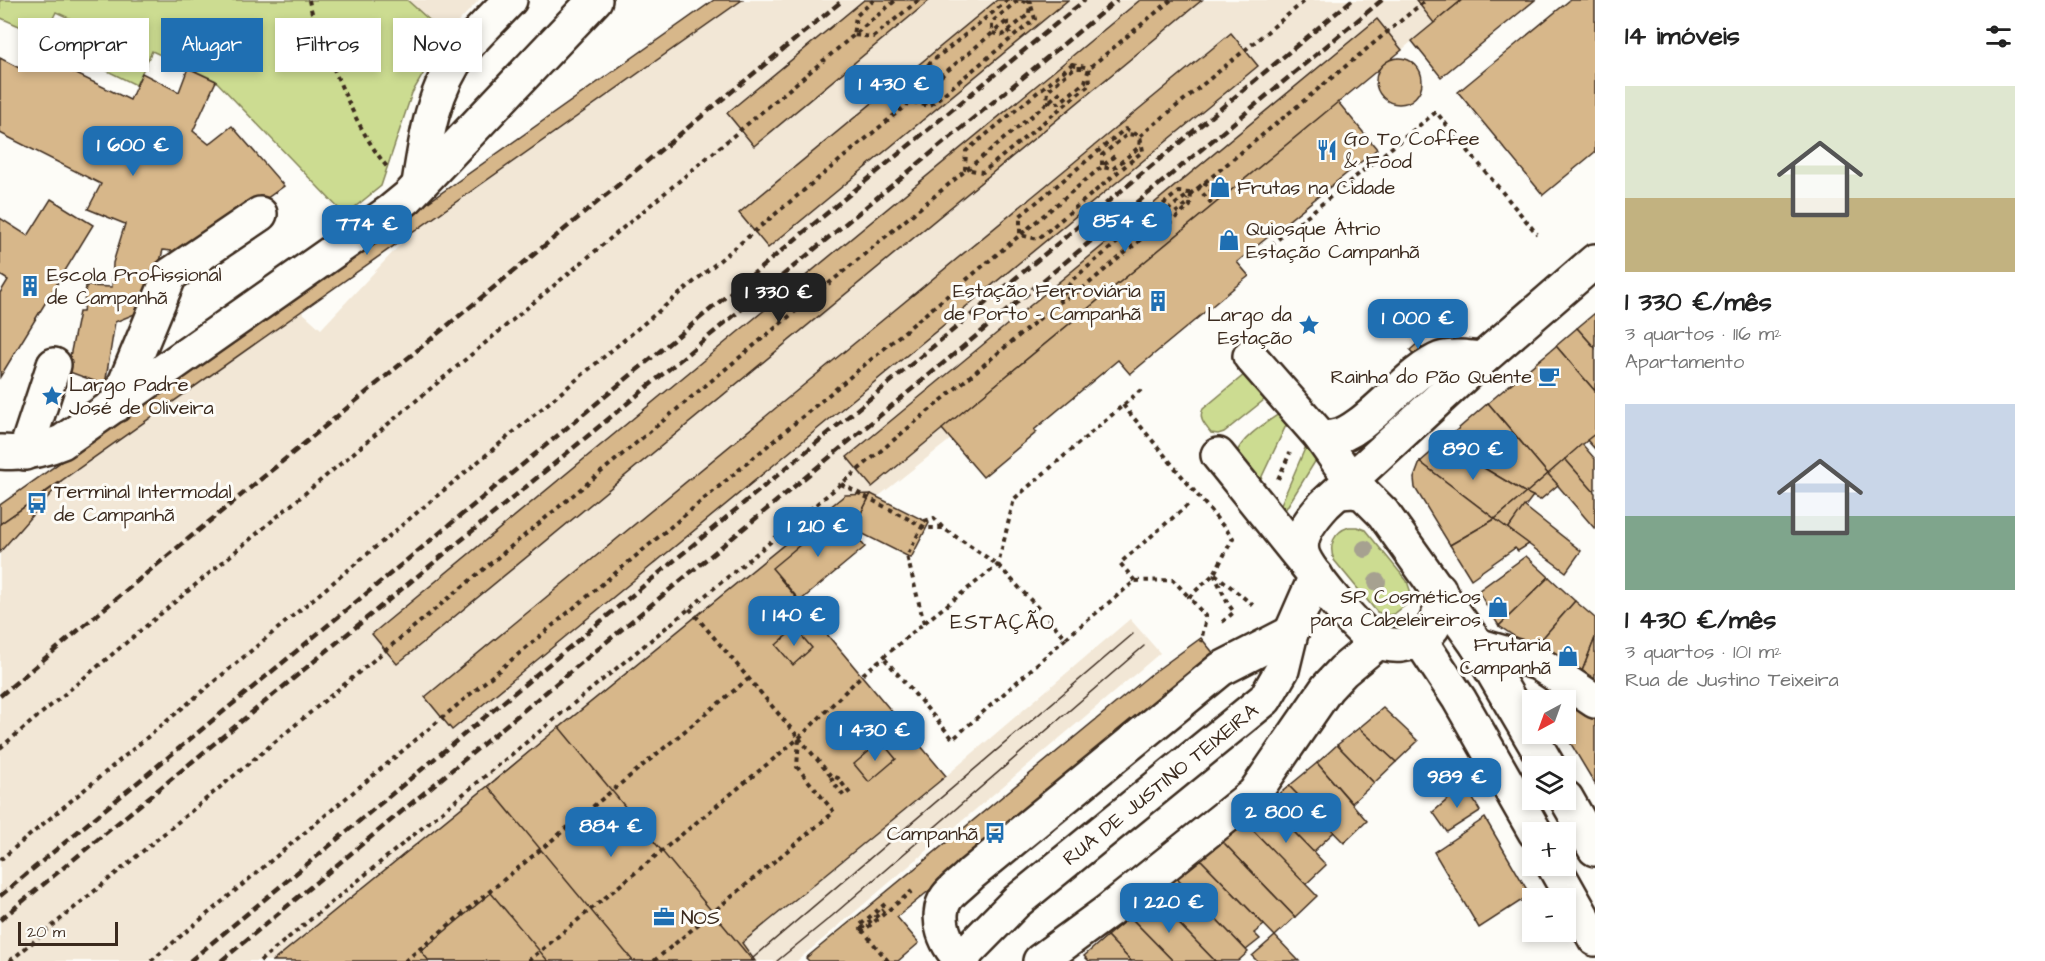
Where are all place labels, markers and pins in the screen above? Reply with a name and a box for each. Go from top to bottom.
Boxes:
pin: 1 430 € [839,65,949,116]
place label: Go To Coffee & Food [1344,125,1480,176]
pin: 1 600 € [78,126,188,177]
restaurant icon: Go To Coffee & Food [1315,138,1339,162]
place label: Frutas na Cidade [1237,174,1395,202]
shop icon: Frutas na Cidade [1208,175,1232,199]
pin: 854 € [1083,202,1167,253]
pin: 774 € [325,205,409,256]
place label: Quiosque Átrio Estação Campanhã [1246,215,1420,266]
shop icon: Quiosque Átrio Estação Campanhã [1217,228,1241,252]
place label: Escola Profissional de Campanhã [47,261,222,312]
pin: 1 330 € [724,273,834,324]
building icon: Escola Profissional de Campanhã [18,274,42,298]
place label: Estação Ferroviária de Porto - Campanhã [944,277,1141,328]
building icon: Estação Ferroviária de Porto - Campanhã [1146,289,1170,313]
pin: 1 000 € [1363,299,1473,350]
place label: Largo da Estação [1207,301,1292,352]
place icon: Largo da Estação [1297,313,1321,337]
place label: Rainha do Pão Quente [1331,363,1532,391]
cafe icon: Rainha do Pão Quente [1537,364,1561,388]
place label: Largo Padre José de Oliveira [69,371,214,422]
place icon: Largo Padre José de Oliveira [40,384,64,408]
pin: 890 € [1431,430,1515,481]
place label: Terminal Intermodal de Campanhã [54,478,232,529]
bus stop icon: Terminal Intermodal de Campanhã [25,491,49,515]
pin: 1 210 € [763,507,873,558]
place label: SP Cosméticos para Cabeleireiros [1310,583,1481,634]
shop icon: SP Cosméticos para Cabeleireiros [1486,595,1510,619]
pin: 1 140 € [739,596,849,647]
place label: Frutaria Campanhã [1460,631,1551,682]
shop icon: Frutaria Campanhã [1556,644,1580,668]
pin: 1 430 € [820,711,930,762]
pin: 989 € [1415,758,1499,809]
pin: 2 800 € [1231,793,1341,844]
pin: 884 € [569,807,653,858]
place label: Campanhã [887,820,978,848]
bus stop icon: Campanhã [983,821,1007,845]
pin: 1 220 € [1114,883,1224,934]
place label: NOS [681,904,720,932]
office icon: NOS [652,905,676,929]

